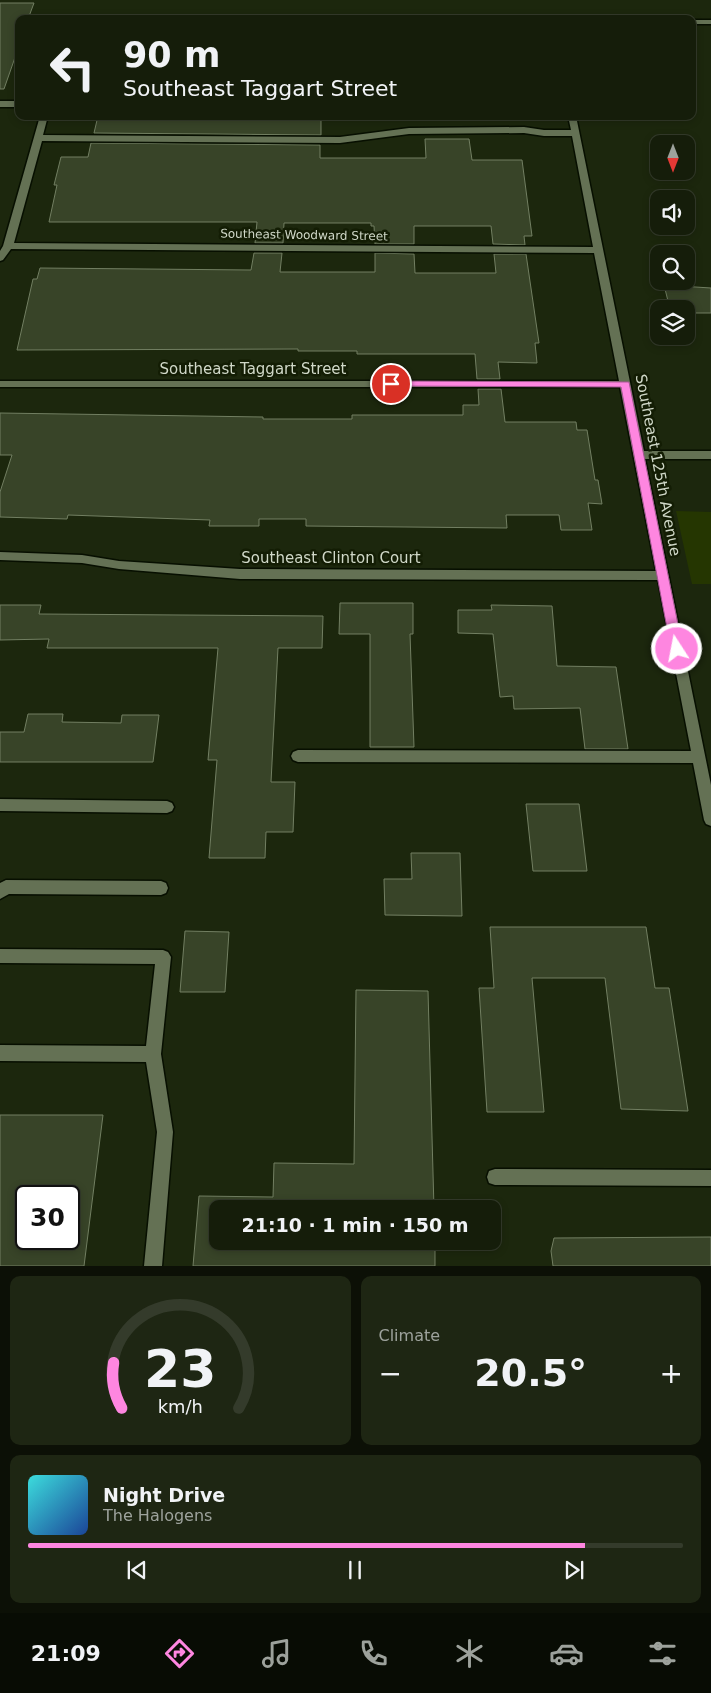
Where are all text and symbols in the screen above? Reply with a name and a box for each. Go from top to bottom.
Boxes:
icon: left [40,35,105,100]
text: 90 m [123,35,220,75]
text: Southeast Taggart Street [123,76,397,101]
north arrow [650,135,695,180]
map controls [650,135,695,345]
button: sound [650,190,695,235]
street label: Southeast Woodward Street [220,227,388,243]
button: search [650,245,695,290]
button: layers [650,300,695,345]
street label: Southeast Taggart Street [160,360,347,378]
pin [370,363,412,405]
icon: arrive [377,370,405,398]
street label: Southeast 125th Avenue [632,372,684,558]
street label: Southeast Clinton Court [241,549,421,567]
position arrow [650,622,702,674]
speed limit sign: 30 [15,1185,80,1250]
text: 21:10 · 1 min · 150 m [241,1214,469,1236]
text: Climate [379,1326,440,1345]
text: 23 [144,1339,216,1399]
text: 20.5° [474,1351,587,1395]
text: − [379,1357,402,1390]
text: + [660,1357,683,1390]
text: km/h [158,1396,203,1417]
text: Night Drive [103,1484,225,1506]
text: The Halogens [103,1506,212,1525]
icon: previous [123,1556,151,1584]
icon: pause [341,1556,369,1584]
icon: next [560,1556,588,1584]
icon: directions [162,1636,197,1671]
icon: music [259,1636,294,1671]
icon: phone [356,1636,391,1671]
icon: climate [452,1636,487,1671]
icon: car [549,1636,584,1671]
icon: filters [645,1636,680,1671]
text: 21:09 [31,1641,101,1666]

